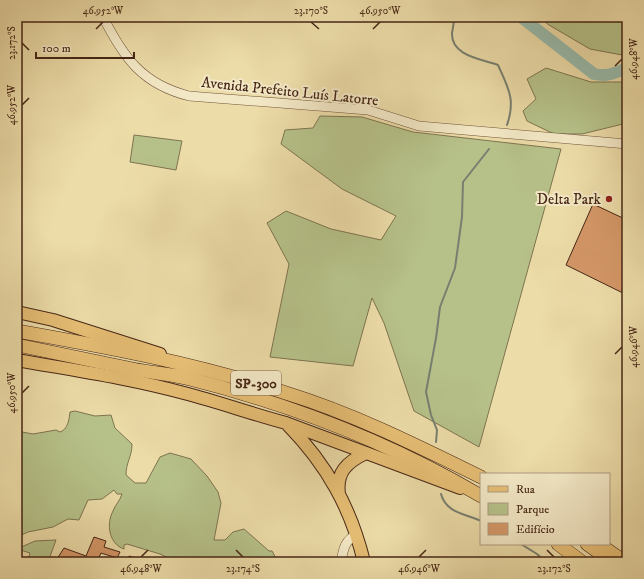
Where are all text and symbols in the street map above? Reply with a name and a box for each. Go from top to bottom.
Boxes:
text: 46.952°W [83,5,124,17]
text: 23.170°S [294,5,328,17]
text: 46.950°W [359,5,401,17]
text: 23.172°S [6,26,18,60]
scale bar [36,34,134,60]
text: 46.948°W [628,37,640,80]
text: 100 m [42,41,71,56]
street label: Avenida Prefeito Luís Latorre [200,73,380,110]
text: 46.952°W [6,84,18,125]
place label: Delta Park [537,190,602,209]
marker: Delta Park [604,194,614,204]
text: 46.946°W [628,325,640,368]
road number: SP-300 [231,371,281,395]
text: 46.950°W [6,372,18,414]
legend [480,473,610,545]
text: Rua [516,482,536,497]
text: Parque [516,502,549,517]
text: Edifício [516,522,555,537]
text: 46.948°W [120,563,163,575]
text: 23.174°S [226,563,260,575]
text: 46.946°W [398,563,441,575]
text: 23.172°S [537,563,571,575]

